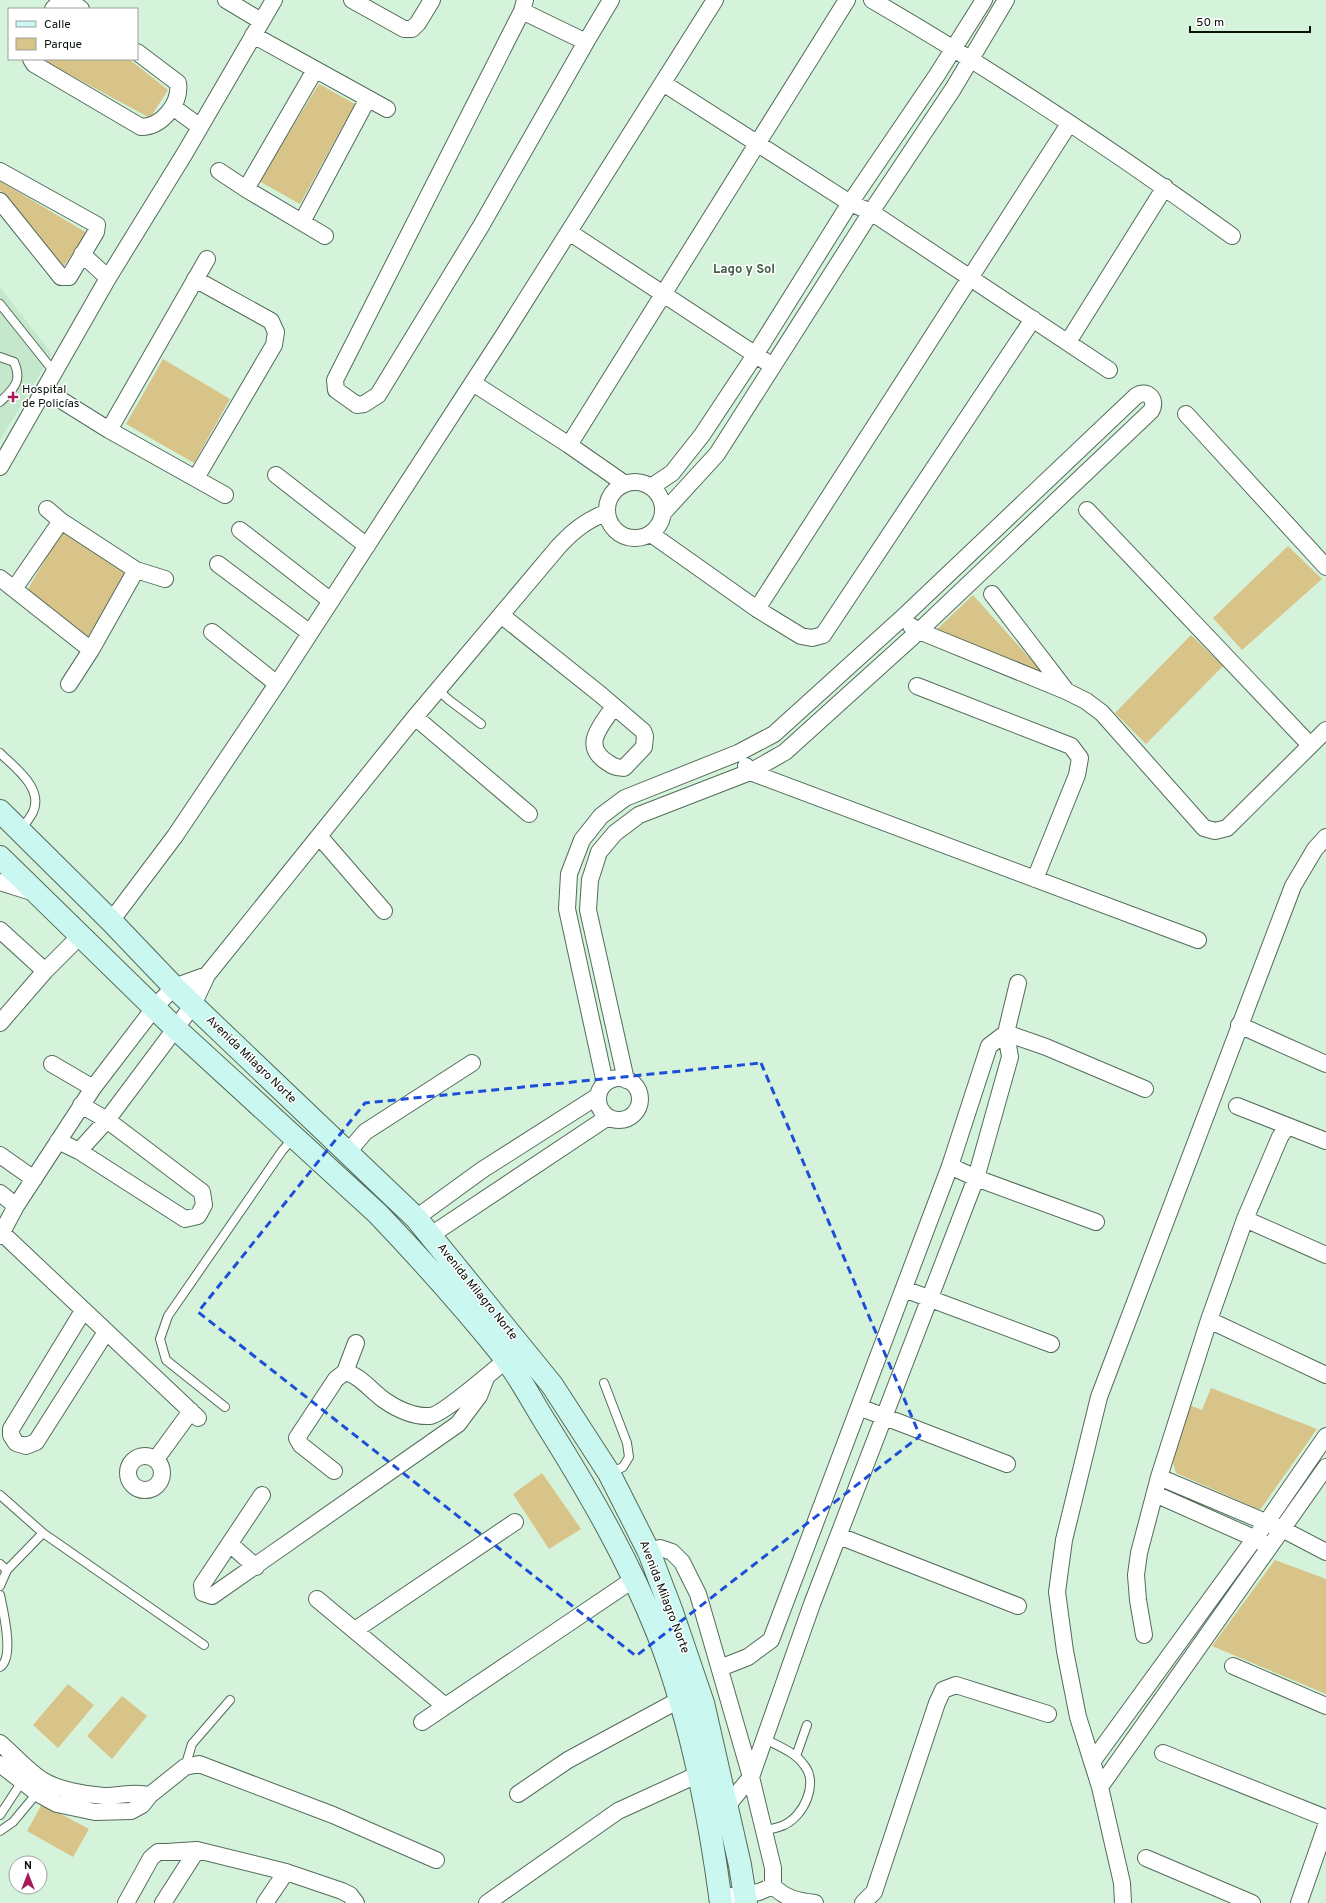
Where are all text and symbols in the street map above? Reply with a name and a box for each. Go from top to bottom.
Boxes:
legend [8,8,138,60]
scale bar [1190,8,1310,34]
text: 50 m [1196,15,1224,31]
text: Calle [44,17,71,33]
text: Parque [44,37,82,53]
district label: Lago y Sol [713,262,775,278]
place label: Hospital de Policías [22,382,80,412]
marker: Hospital de Policías [7,391,19,403]
street label: Avenida Milagro Norte [202,1013,300,1107]
street label: Avenida Milagro Norte [433,1240,521,1344]
street label: Avenida Milagro Norte [635,1538,693,1656]
north arrow [8,1855,48,1895]
text: N [24,1859,32,1873]

